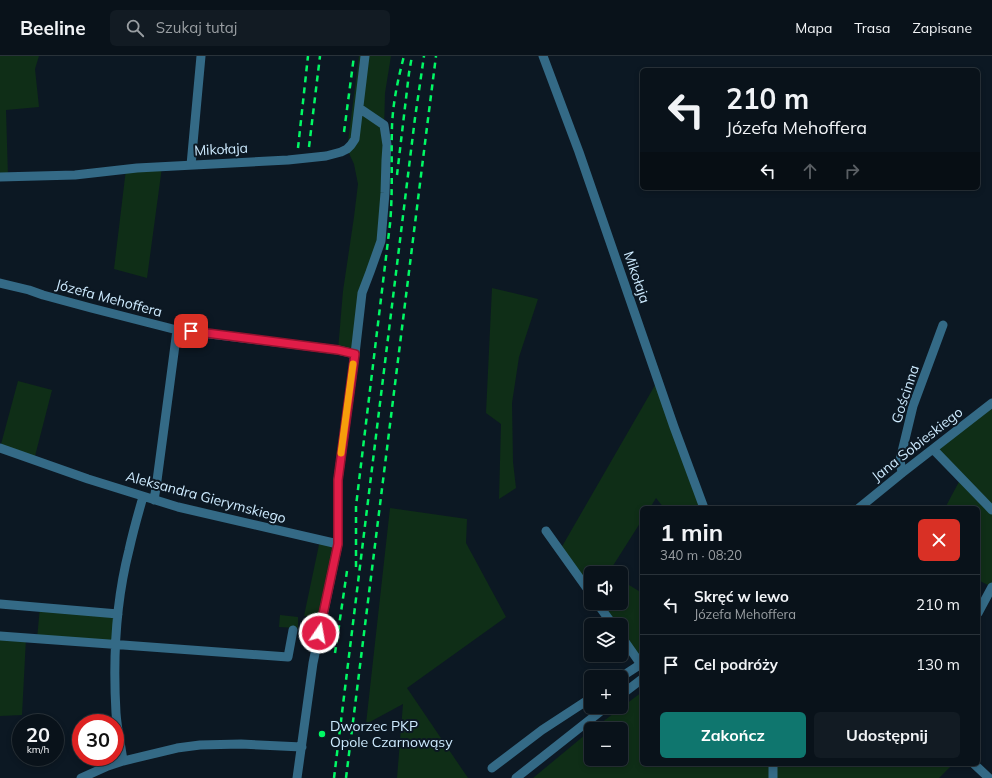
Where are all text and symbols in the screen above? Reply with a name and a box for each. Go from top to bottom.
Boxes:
search box [110,10,390,46]
text: Beeline [20,16,86,40]
icon: search [124,17,146,39]
text: Szukaj tutaj [156,18,237,37]
text: Mapa [795,19,832,37]
text: Trasa [854,19,891,37]
text: Zapisane [913,19,972,37]
text: 210 m [726,81,809,116]
icon: left [660,84,712,136]
text: Józefa Mehoffera [726,116,867,139]
street label: Mikołaja [194,139,248,159]
icon: left [757,160,779,182]
icon: ahead [799,160,821,182]
icon: right [841,160,863,182]
street label: Mikołaja [620,249,654,305]
street label: Józefa Mehoffera [54,275,164,321]
pin [174,314,208,348]
icon: arrive [180,320,202,342]
street label: Gościnna [887,363,923,425]
street label: Jana Sobieskiego [868,403,966,485]
street label: Aleksandra Gierymskiego [124,467,288,527]
text: 1 min [660,517,723,547]
button: close [918,519,960,561]
text: 340 m · 08:20 [660,547,742,563]
map controls [584,566,628,766]
button: sound [584,566,628,610]
text: Skręć w lewo [694,587,789,606]
icon: left [660,594,682,616]
text: 210 m [916,595,960,614]
text: Józefa Mehoffera [694,606,796,622]
position arrow [298,612,340,654]
button: layers [584,618,628,662]
icon: arrive [660,654,682,676]
text: Cel podróży [694,655,778,674]
text: 130 m [916,655,960,674]
button: + [584,670,628,714]
button: Zakończ [660,712,806,758]
button: Udostępnij [814,712,960,758]
speed limit sign: 30 [72,714,124,766]
place label: Dworzec PKP Opole Czarnowąsy [330,717,453,751]
text: 20 [26,722,50,747]
button: − [584,722,628,766]
marker: Dworzec PKP Opole Czarnowąsy [317,729,327,739]
text: km/h [27,743,49,756]

